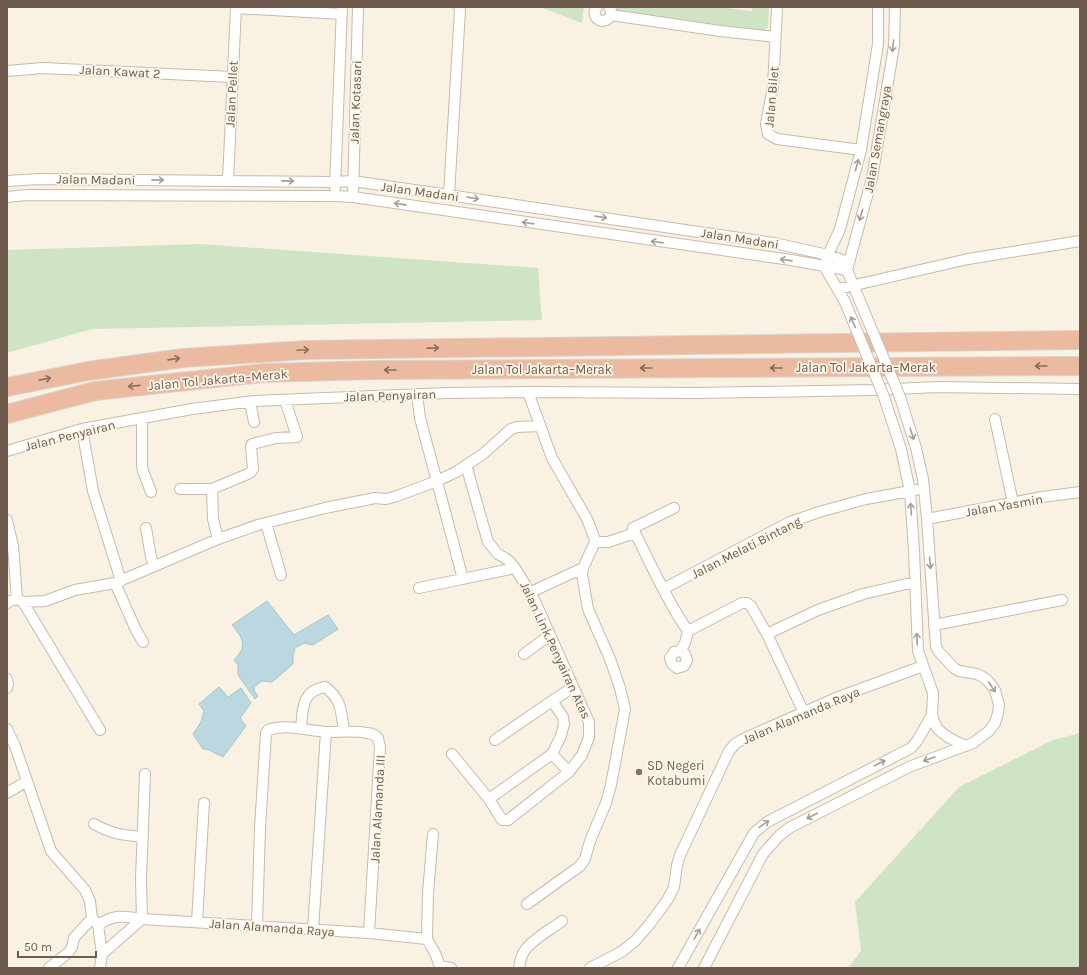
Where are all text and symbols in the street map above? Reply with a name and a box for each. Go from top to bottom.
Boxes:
one-way arrow [889,39,897,52]
street label: Jalan Pellet [222,60,241,128]
street label: Jalan Kotasari [347,60,364,144]
street label: Jalan Kawat 2 [79,62,161,81]
street label: Jalan Bilet [761,66,782,128]
street label: Jalan Semangraya [861,84,894,194]
one-way arrow [854,159,861,172]
street label: Jalan Madani [56,171,136,188]
one-way arrow [151,176,164,184]
one-way arrow [281,177,294,185]
street label: Jalan Madani [380,179,460,204]
one-way arrow [466,194,479,202]
one-way arrow [394,200,407,208]
one-way arrow [857,208,864,221]
one-way arrow [594,213,607,221]
one-way arrow [522,219,535,227]
street label: Jalan Madani [700,225,780,252]
one-way arrow [651,238,664,246]
one-way arrow [780,256,793,264]
one-way arrow [849,316,856,328]
one-way arrow [426,344,439,352]
one-way arrow [296,346,309,354]
one-way arrow [167,355,180,363]
street label: Jalan Tol Jakarta–Merak [796,360,936,375]
street label: Jalan Tol Jakarta–Merak [472,362,612,377]
one-way arrow [1035,362,1048,370]
one-way arrow [640,364,653,372]
one-way arrow [770,364,783,371]
street label: Jalan Tol Jakarta–Merak [148,366,288,393]
one-way arrow [384,366,397,374]
one-way arrow [38,375,51,383]
one-way arrow [128,383,141,390]
street label: Jalan Penyairan [343,386,437,405]
street label: Jalan Penyairan [23,417,117,454]
one-way arrow [909,428,916,441]
street label: Jalan Yasmin [964,491,1044,520]
one-way arrow [907,503,914,516]
street label: Jalan Melati Bintang [689,513,804,582]
one-way arrow [927,556,934,569]
street label: Jalan Link.Penyairan Atas [517,579,594,721]
one-way arrow [914,633,921,646]
one-way arrow [988,682,996,693]
street label: Jalan Alamanda Raya [740,684,862,747]
street label: Jalan Alamanda III [367,754,388,864]
one-way arrow [923,756,935,764]
place label: SD Negeri Kotabumi [647,758,706,788]
one-way arrow [873,759,885,767]
marker: SD Negeri Kotabumi [634,767,644,777]
one-way arrow [806,813,818,820]
one-way arrow [759,820,770,828]
street label: Jalan Alamanda Raya [209,916,335,939]
one-way arrow [694,928,702,940]
scale bar [18,933,96,959]
text: 50 m [24,940,52,954]

